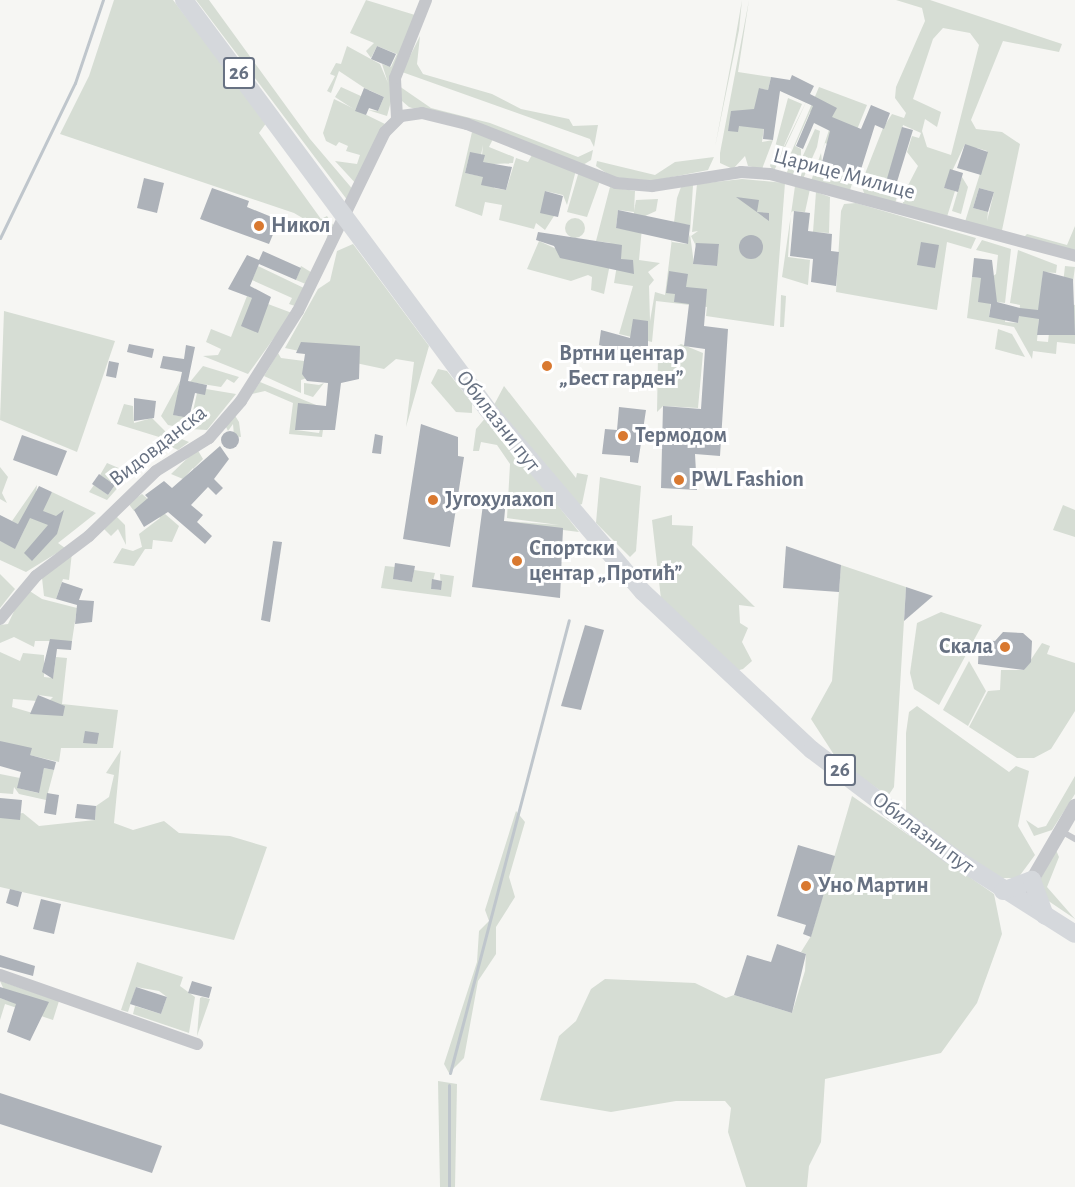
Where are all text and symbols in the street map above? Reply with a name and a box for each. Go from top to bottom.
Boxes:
road number: 26 [222,55,256,91]
street label: Царице Милице [770,142,918,206]
place label: Никол [271,213,330,239]
marker: Никол [252,219,266,233]
place label: Вртни центар „Бест гарден” [559,340,684,392]
marker: Вртни центар „Бест гарден” [540,359,554,373]
street label: Обилазни пут [450,365,546,477]
street label: Видовданска [104,400,212,492]
place label: Термодом [635,423,727,449]
marker: Термодом [616,429,630,443]
place label: PWL Fashion [691,467,804,493]
marker: PWL Fashion [672,473,686,487]
place label: Југохулахоп [445,487,554,513]
marker: Југохулахоп [426,493,440,507]
place label: Спортски центар „Протић” [529,535,682,586]
marker: Спортски центар „Протић” [510,554,524,568]
place label: Скала [939,634,993,660]
marker: Скала [998,640,1012,654]
road number: 26 [824,752,856,788]
street label: Обилазни пут [867,786,979,880]
place label: Уно Мартин [818,873,929,899]
marker: Уно Мартин [799,879,813,893]

